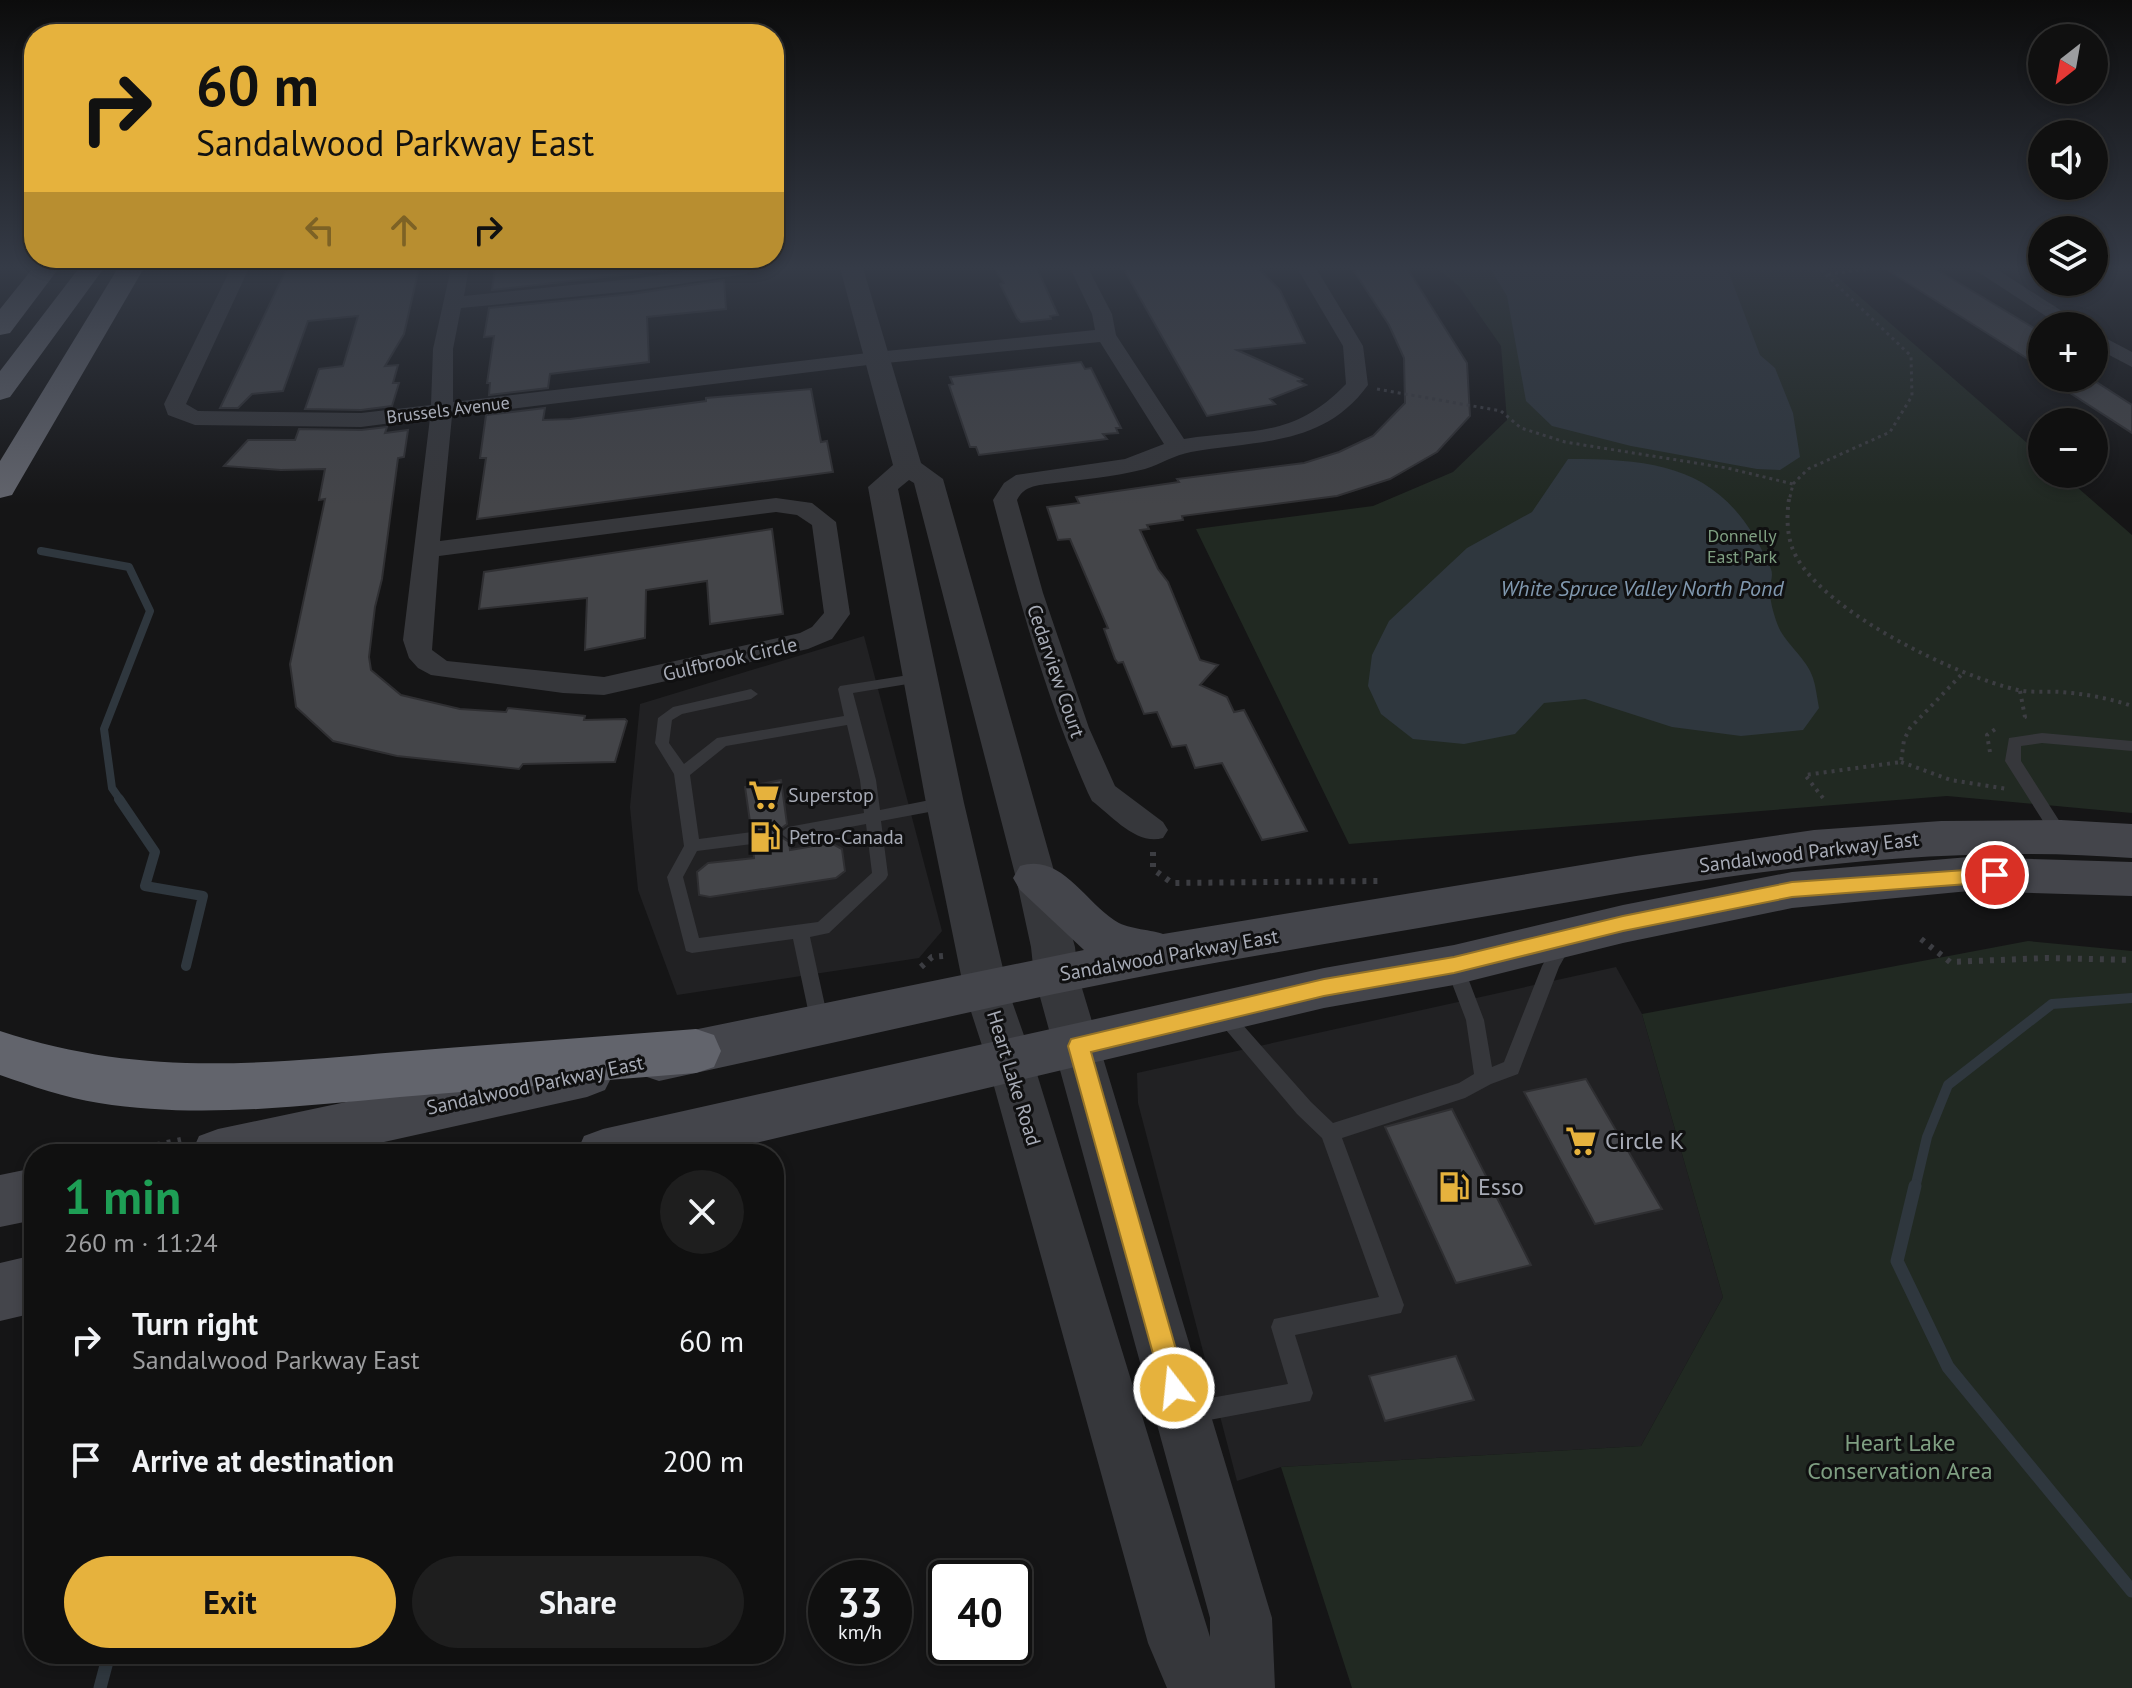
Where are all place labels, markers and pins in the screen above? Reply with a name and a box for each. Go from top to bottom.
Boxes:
supermarket icon: Superstop [747,778,781,812]
place label: Superstop [788,782,874,808]
fuel station icon: Petro-Canada [748,820,782,854]
place label: Petro-Canada [789,824,904,850]
pin [1961,841,2029,909]
supermarket icon: Circle K [1564,1124,1598,1158]
place label: Circle K [1605,1125,1684,1156]
fuel station icon: Esso [1437,1170,1471,1204]
place label: Esso [1478,1171,1524,1202]

